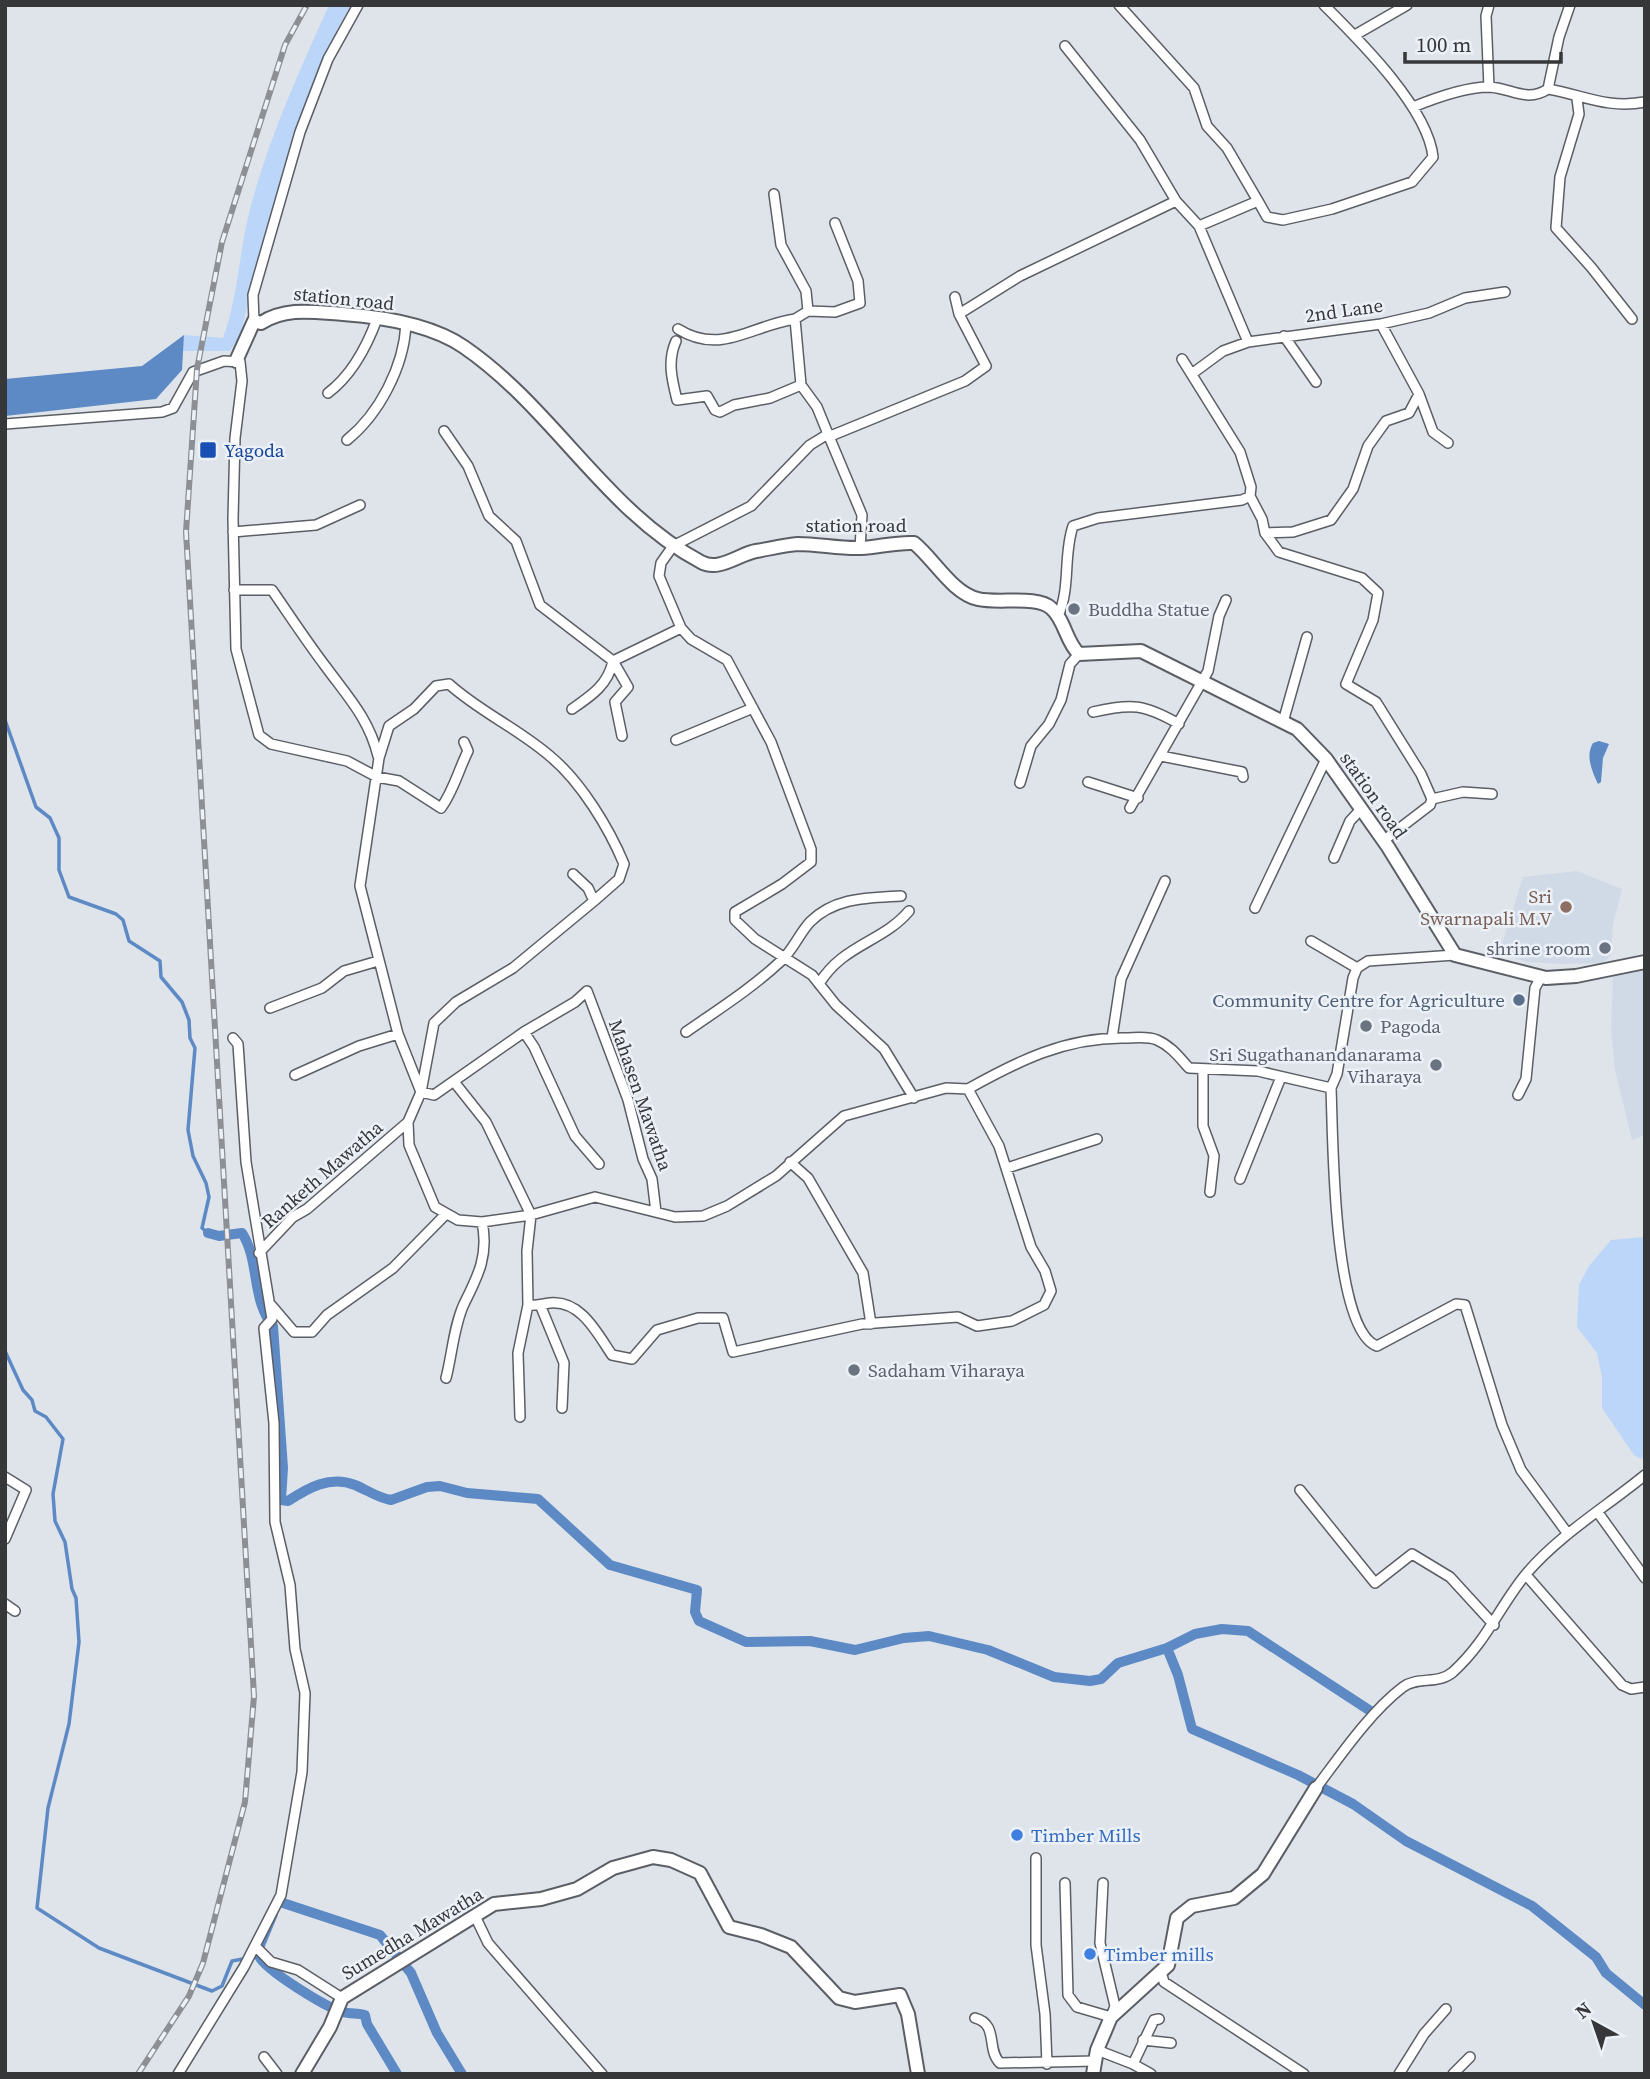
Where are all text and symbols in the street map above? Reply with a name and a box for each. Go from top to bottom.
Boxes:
scale bar [1405,21,1561,65]
text: 100 m [1416,30,1471,59]
street label: station road [292,280,396,316]
street label: 2nd Lane [1303,292,1385,328]
place label: Yagoda [224,437,285,463]
marker: Yagoda [198,440,218,460]
street label: station road [805,512,907,538]
place label: Buddha Statue [1088,596,1210,622]
marker: Buddha Statue [1066,601,1082,617]
street label: station road [1334,746,1414,844]
place label: Sri Swarnapali M.V [1420,883,1552,931]
marker: Sri Swarnapali M.V [1558,899,1574,915]
place label: shrine room [1486,935,1591,961]
marker: shrine room [1597,940,1613,956]
place label: Community Centre for Agriculture [1212,987,1505,1013]
marker: Community Centre for Agriculture [1511,992,1527,1008]
place label: Pagoda [1380,1013,1441,1039]
street label: Mahasen Mawatha [603,1016,679,1175]
marker: Pagoda [1358,1018,1374,1034]
place label: Sri Sugathanandanarama Viharaya [1209,1041,1422,1089]
marker: Sri Sugathanandanarama Viharaya [1428,1057,1444,1073]
street label: Ranketh Mawatha [256,1114,388,1234]
place label: Sadaham Viharaya [868,1357,1025,1383]
marker: Sadaham Viharaya [846,1362,862,1378]
place label: Timber Mills [1031,1822,1141,1848]
marker: Timber Mills [1009,1827,1025,1843]
street label: Sumedha Mawatha [336,1880,488,1986]
place label: Timber mills [1104,1941,1214,1967]
marker: Timber mills [1082,1946,1098,1962]
north arrow [1559,1988,1629,2058]
text: N [1569,1995,1597,2024]

